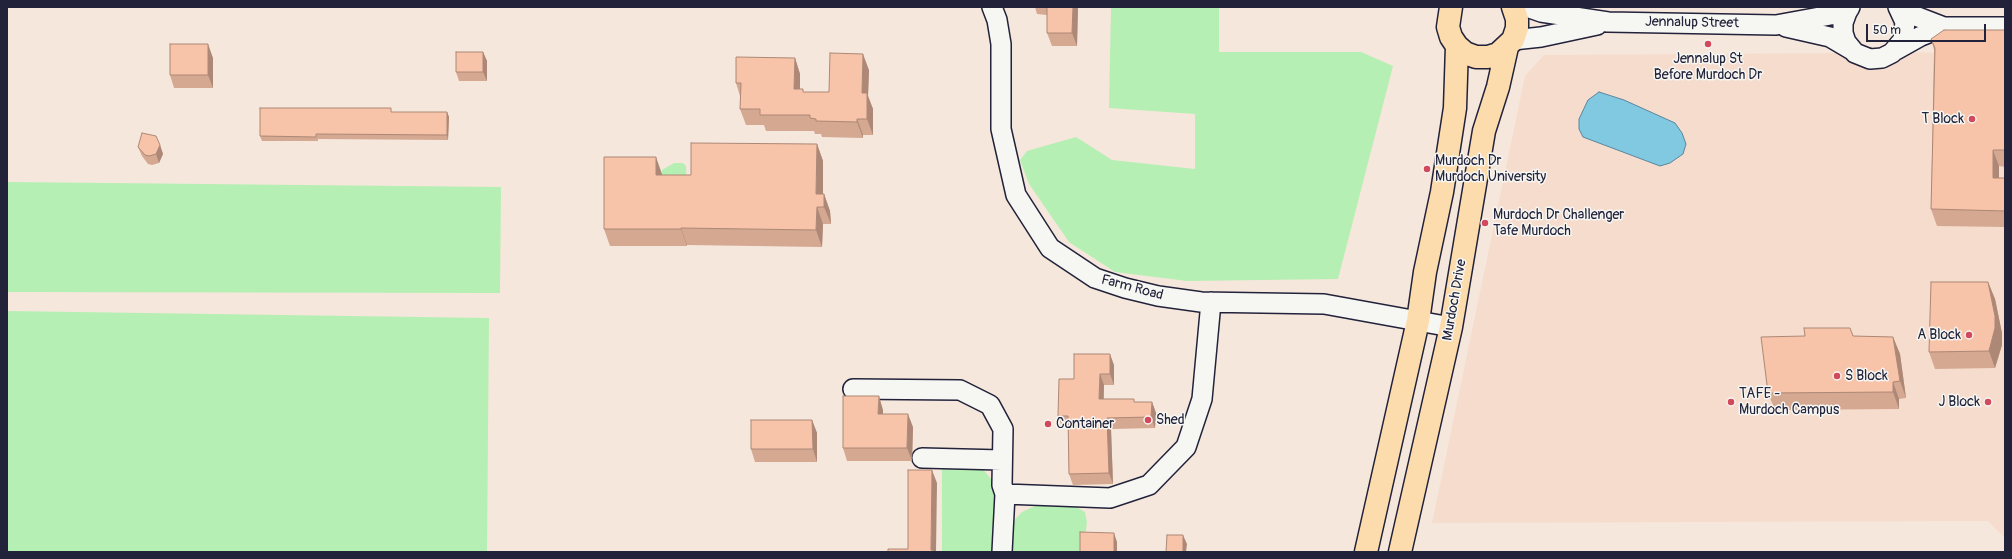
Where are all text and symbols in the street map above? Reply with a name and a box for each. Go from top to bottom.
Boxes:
street label: Jennalup Street [1645,14,1739,32]
scale bar [1868,16,1988,42]
text: 50 m [1873,23,1901,38]
marker: Jennalup St Before Murdoch Dr [1703,39,1713,49]
place label: Jennalup St Before Murdoch Dr [1654,51,1762,84]
place label: T Block [1921,111,1964,127]
marker: T Block [1967,114,1977,124]
place label: Murdoch Dr Murdoch University [1435,153,1546,186]
marker: Murdoch Dr Murdoch University [1422,164,1432,174]
place label: Murdoch Dr Challenger Tafe Murdoch [1493,207,1624,240]
marker: Murdoch Dr Challenger Tafe Murdoch [1480,218,1490,228]
street label: Murdoch Drive [1440,258,1470,342]
street label: Farm Road [1099,272,1165,304]
place label: A Block [1917,327,1961,343]
marker: A Block [1964,330,1974,340]
place label: S Block [1845,368,1888,384]
marker: S Block [1832,371,1842,381]
place label: TAFE - Murdoch Campus [1739,386,1839,418]
place label: J Block [1939,394,1980,410]
marker: TAFE - Murdoch Campus [1726,397,1736,407]
marker: J Block [1983,397,1993,407]
place label: Shed [1156,412,1184,428]
marker: Shed [1143,415,1153,425]
place label: Container [1056,416,1114,432]
marker: Container [1043,419,1053,429]

